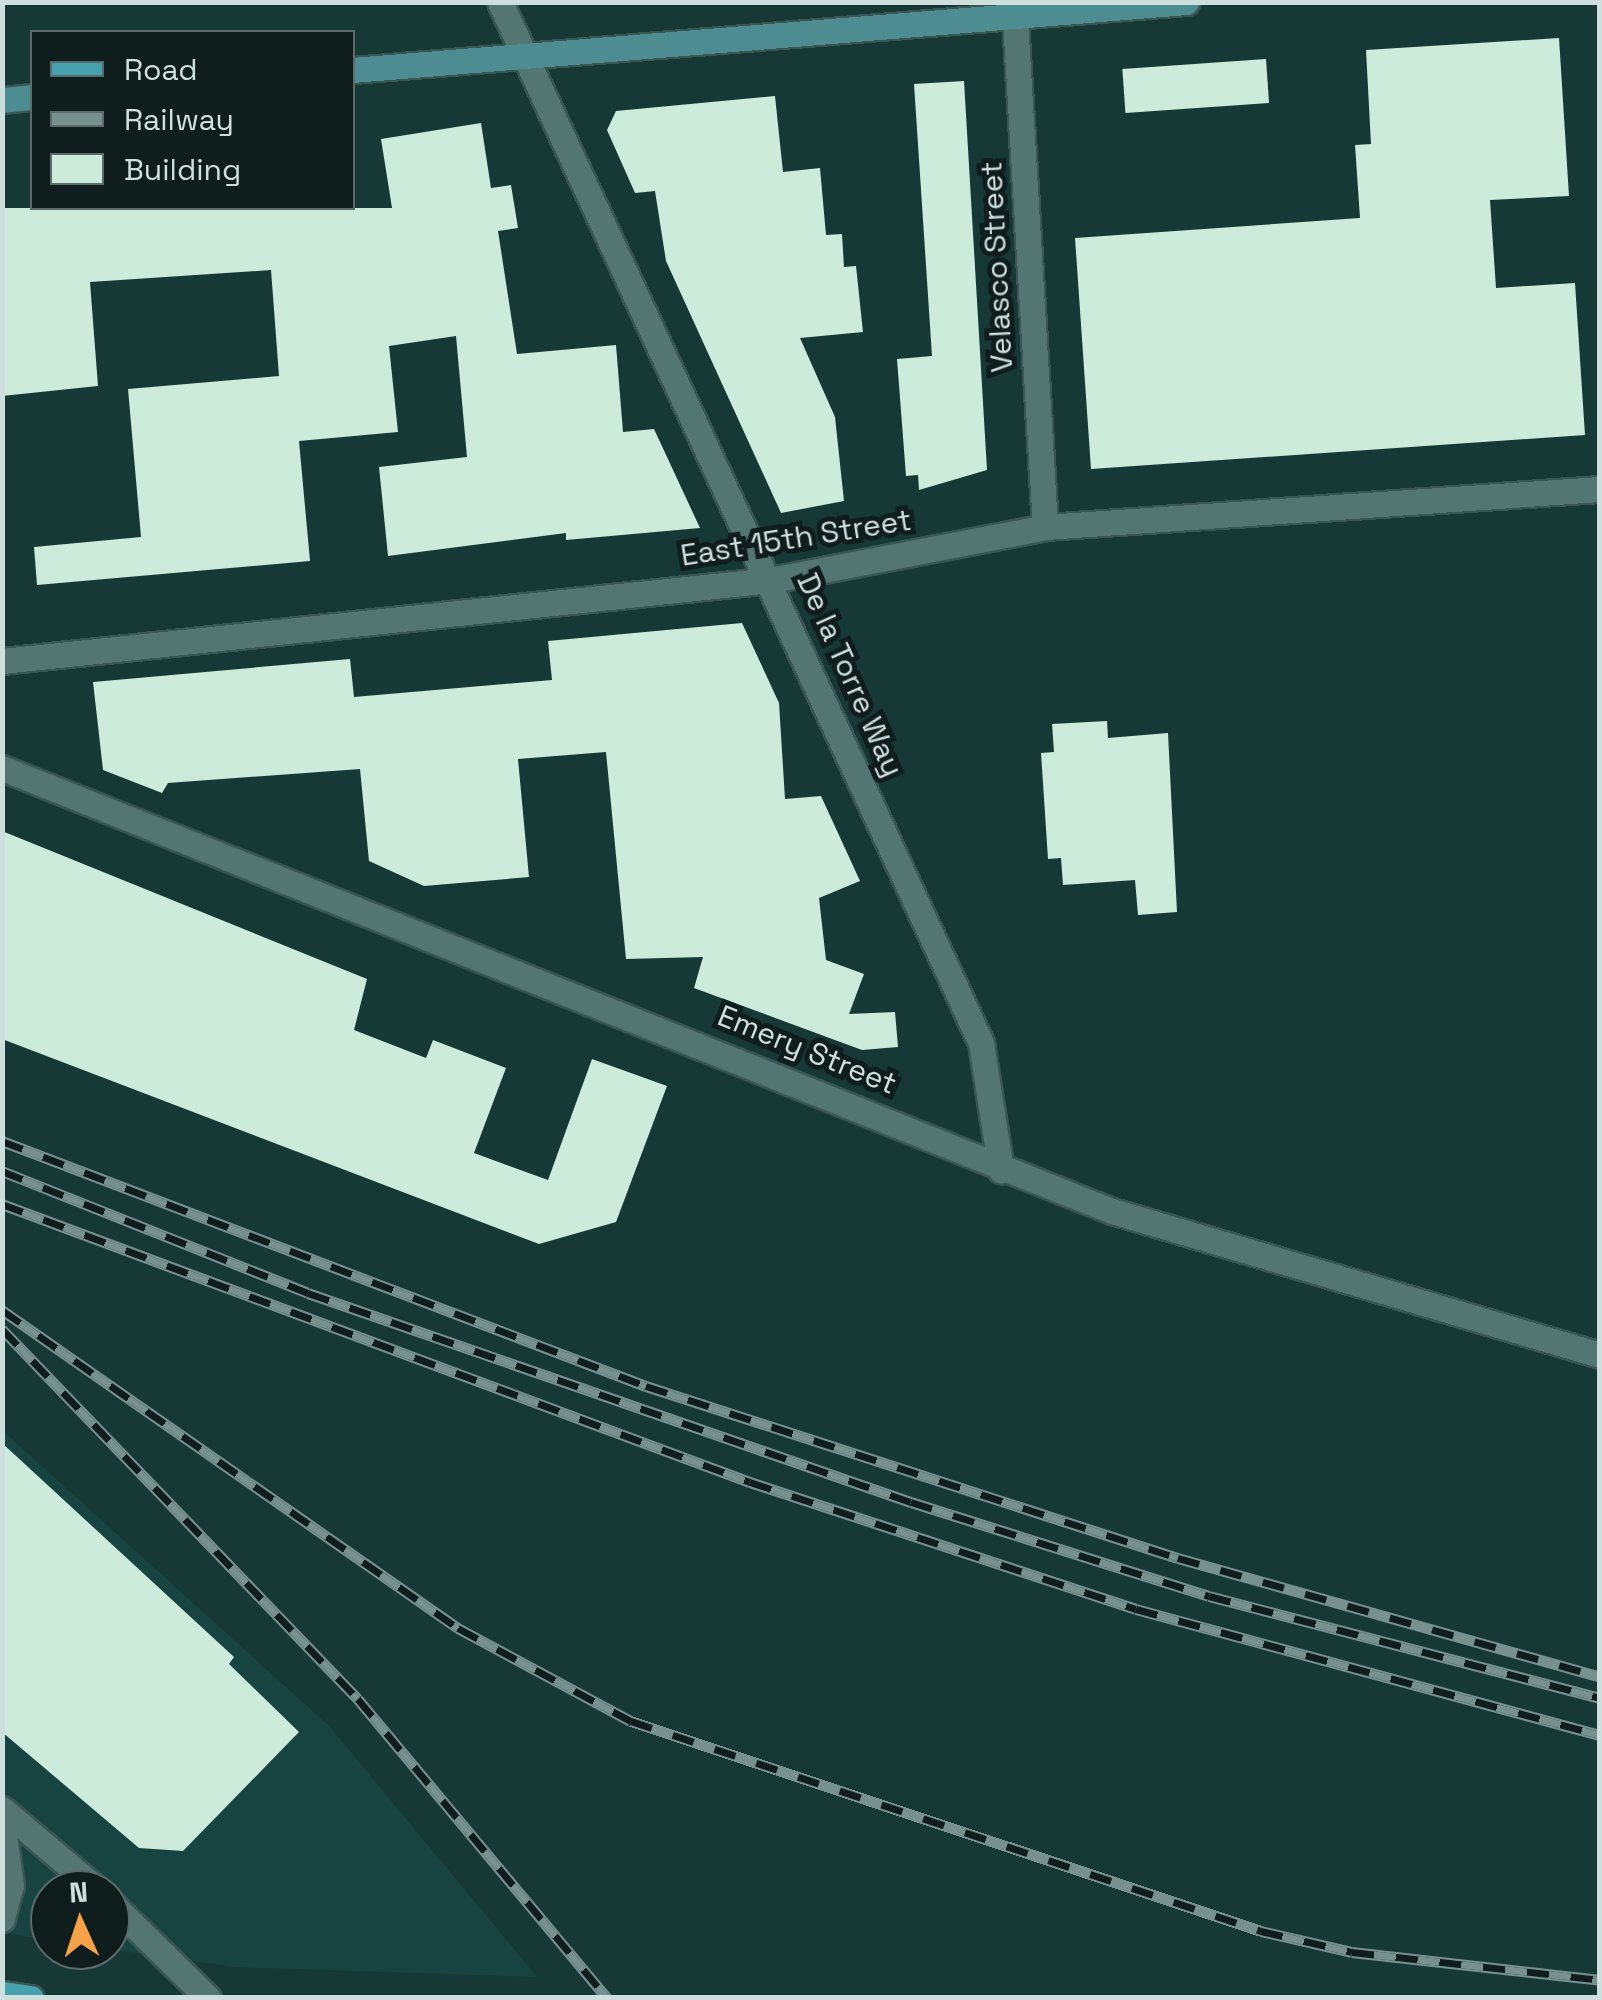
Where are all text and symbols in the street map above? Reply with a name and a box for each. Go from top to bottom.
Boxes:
legend [30,30,355,210]
text: Road [124,50,198,89]
text: Railway [124,100,234,139]
text: Building [124,150,241,189]
street label: Velasco Street [973,161,1021,373]
street label: East 15th Street [678,502,914,574]
street label: De la Torre Way [789,567,911,783]
street label: Emery Street [712,998,902,1102]
north arrow [30,1870,130,1970]
text: N [68,1874,89,1911]

